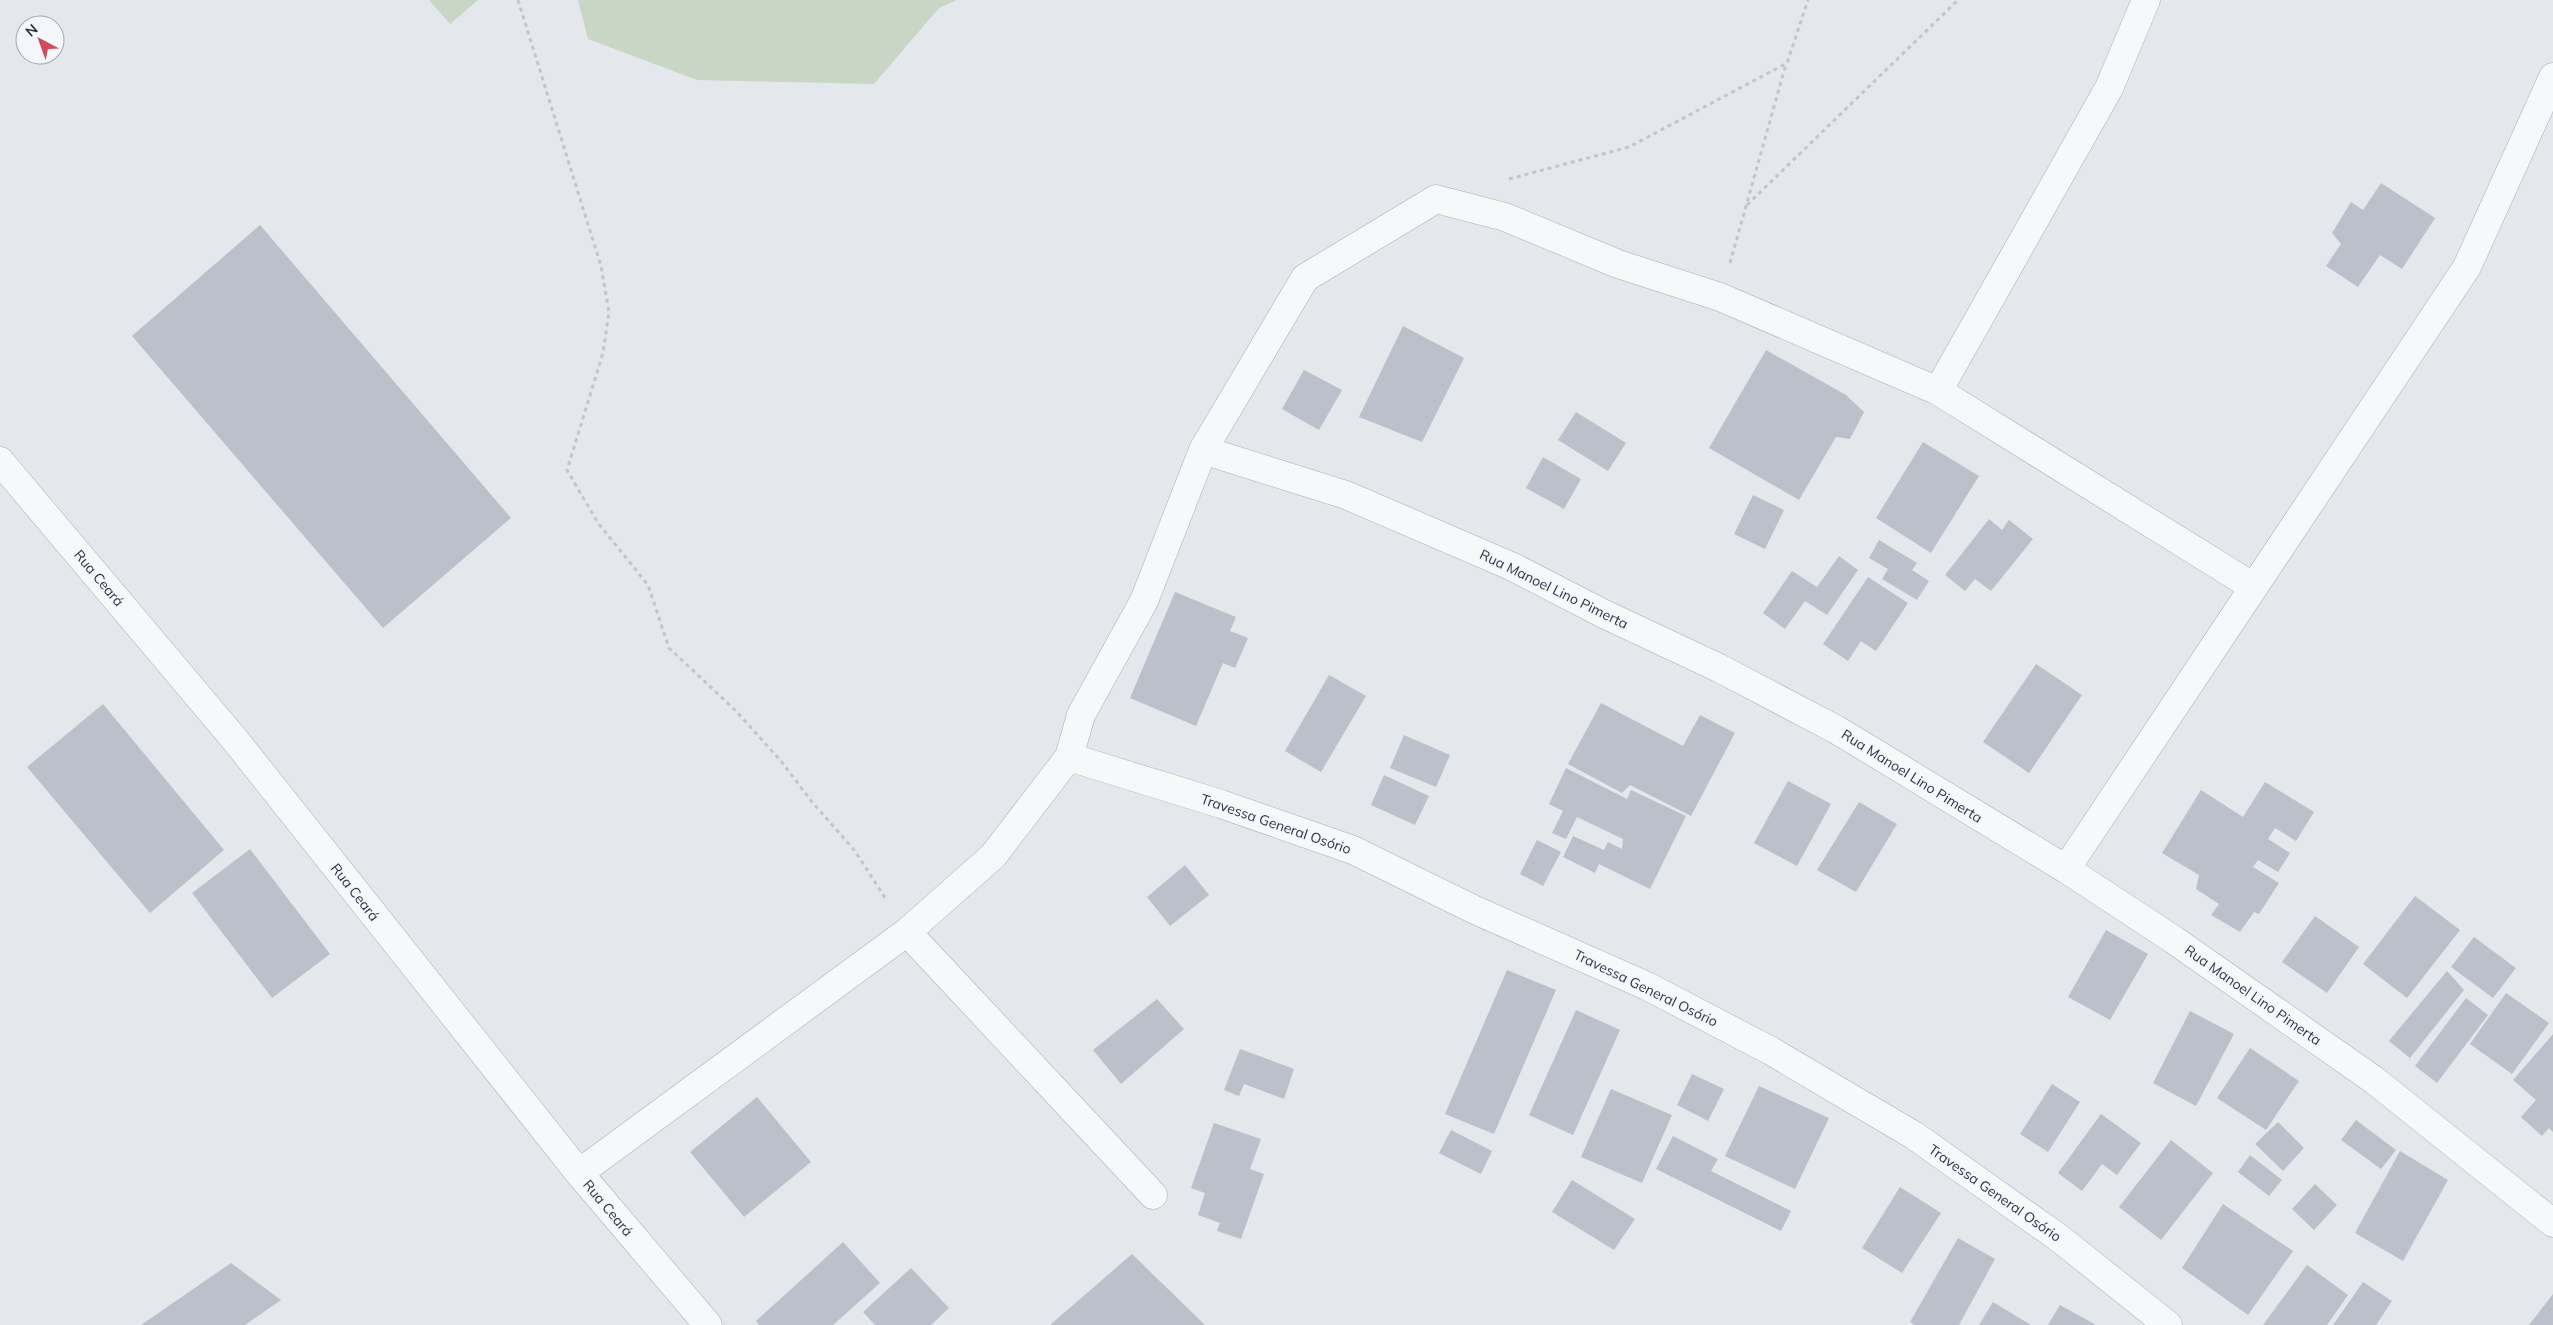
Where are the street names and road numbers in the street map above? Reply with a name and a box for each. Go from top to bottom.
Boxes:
street label: Rua Manoel Lino Pimerta [1477,545,1631,633]
street label: Rua Ceará [70,546,128,610]
street label: Rua Manoel Lino Pimerta [1838,725,1986,827]
street label: Travessa General Osório [1198,790,1354,858]
street label: Rua Ceará [327,860,383,924]
street label: Rua Manoel Lino Pimerta [2181,941,2325,1049]
street label: Travessa General Osório [1571,945,1721,1031]
street label: Travessa General Osório [1925,1140,2065,1246]
street label: Rua Ceará [579,1176,637,1240]

